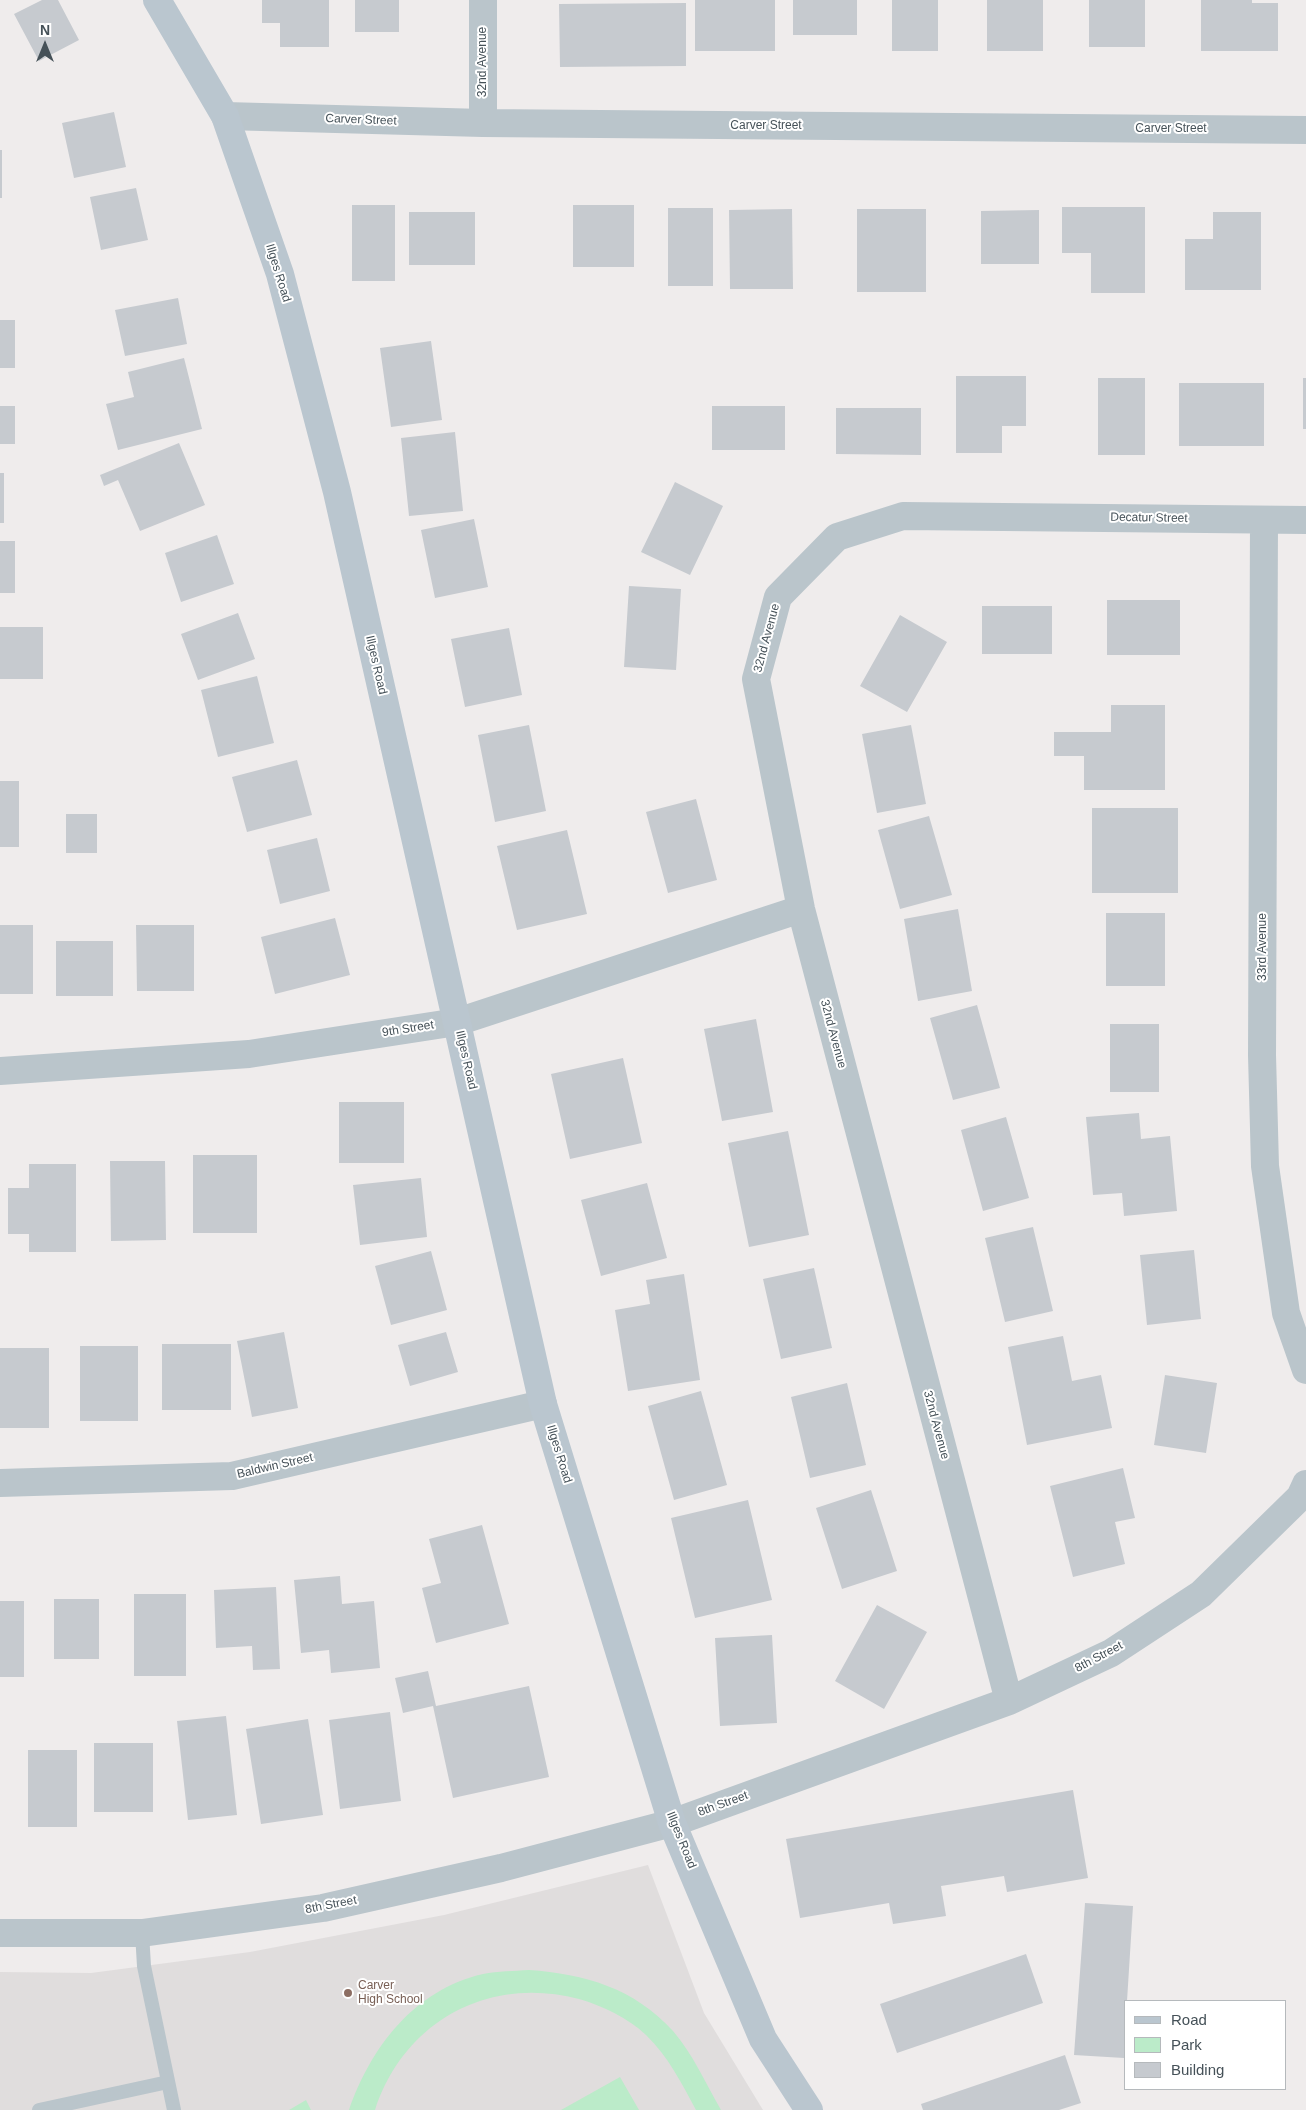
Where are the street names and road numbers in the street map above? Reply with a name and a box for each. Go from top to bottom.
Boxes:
street label: 32nd Avenue [476,27,490,97]
street label: Carver Street [325,112,397,128]
street label: Carver Street [730,119,802,133]
street label: Carver Street [1135,122,1207,136]
street label: Illges Road [262,242,294,304]
street label: Decatur Street [1110,510,1188,526]
street label: 32nd Avenue [751,602,783,674]
street label: Illges Road [362,634,390,696]
street label: 33rd Avenue [1256,913,1270,981]
street label: 32nd Avenue [817,998,849,1070]
street label: 9th Street [381,1018,435,1040]
street label: Illges Road [452,1029,480,1091]
street label: 32nd Avenue [920,1389,952,1461]
street label: Illges Road [543,1423,575,1485]
street label: Baldwin Street [236,1450,314,1482]
street label: 8th Street [1073,1638,1125,1676]
street label: 8th Street [696,1788,750,1820]
street label: Illges Road [663,1809,699,1871]
street label: 8th Street [304,1893,358,1917]

